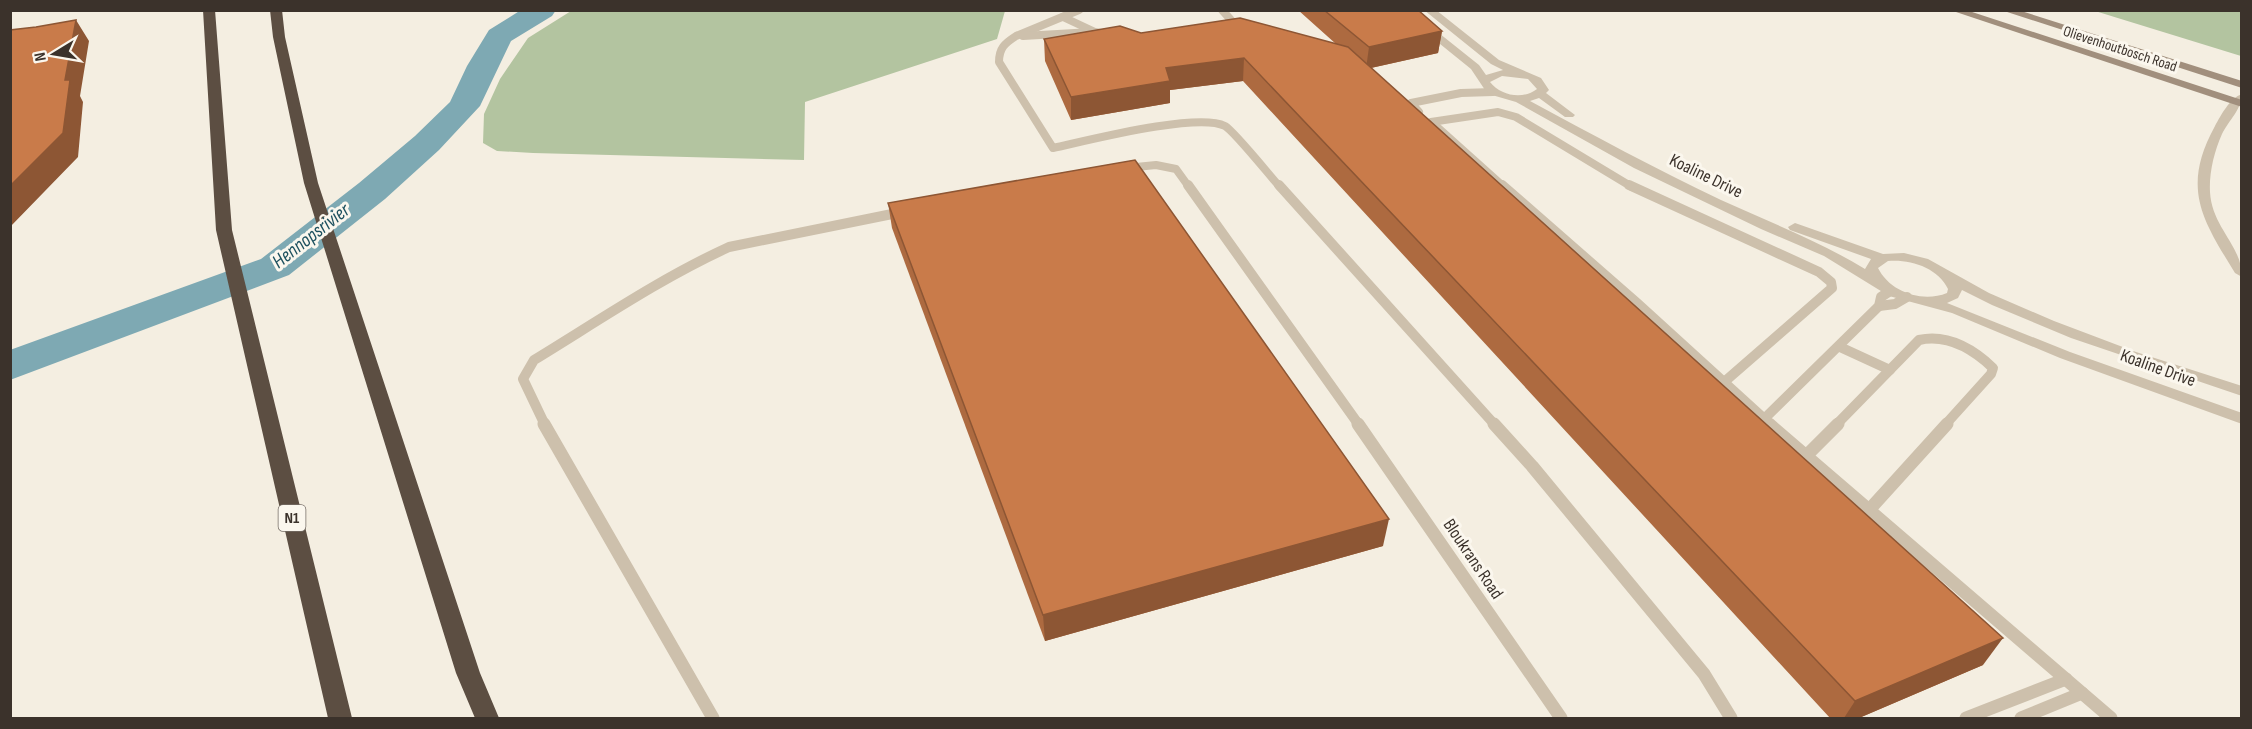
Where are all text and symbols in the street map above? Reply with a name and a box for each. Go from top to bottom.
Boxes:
street label: Olievenhoutbosch Road [2061,22,2179,76]
north arrow [24,24,84,84]
text: N [31,51,51,63]
street label: Koaline Drive [1666,149,1746,203]
water label: Hennopsrivier [268,197,356,274]
street label: Koaline Drive [2118,345,2198,391]
road number: N1 [278,505,306,531]
street label: Bloukrans Road [1439,515,1507,603]

